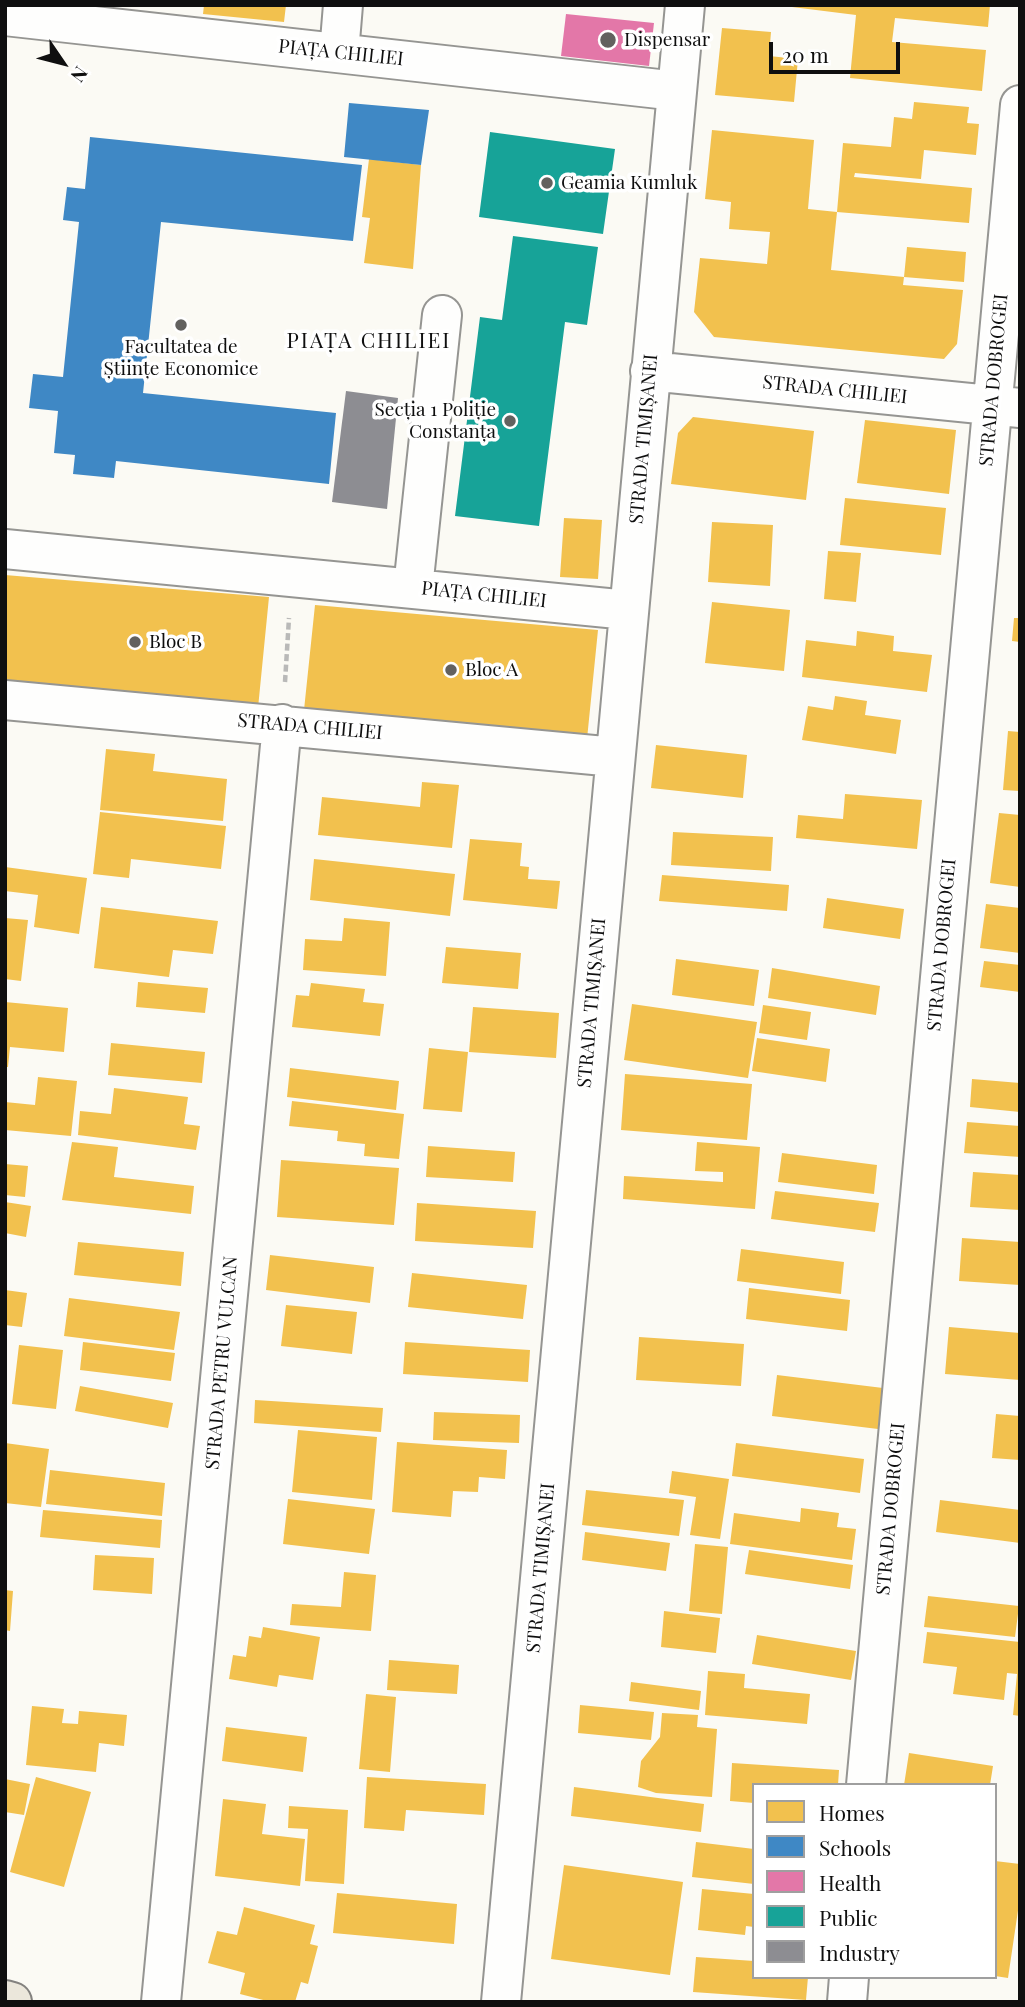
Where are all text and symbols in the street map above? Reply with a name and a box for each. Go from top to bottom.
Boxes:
north arrow [28,28,98,98]
scale bar [773,28,904,72]
place label: Dispensar [624,29,710,51]
marker: Dispensar [598,30,618,50]
street label: PIAȚA CHILIEI [277,35,405,71]
text: 20 m [782,40,829,68]
text: N [66,62,95,88]
place label: Geamia Kumluk [561,172,697,194]
marker: Geamia Kumluk [539,175,555,191]
street label: STRADA DOBROGEI [975,293,1013,467]
marker: Facultatea de Științe Economice [173,317,189,333]
district label: PIAȚA CHILIEI [288,328,450,354]
place label: Facultatea de Științe Economice [104,336,258,380]
street label: STRADA TIMIȘANEI [625,353,663,525]
street label: STRADA CHILIEI [761,371,909,409]
place label: Secția 1 Poliție Constanța [375,399,496,443]
marker: Secția 1 Poliție Constanța [502,413,518,429]
street label: PIAȚA CHILIEI [420,577,548,613]
place label: Bloc B [149,631,202,653]
marker: Bloc B [127,634,143,650]
place label: Bloc A [465,659,518,681]
marker: Bloc A [443,662,459,678]
street label: STRADA CHILIEI [237,709,383,745]
street label: STRADA DOBROGEI [923,858,961,1032]
street label: STRADA TIMIȘANEI [573,917,611,1089]
street label: STRADA PETRU VULCAN [201,1255,243,1471]
street label: STRADA DOBROGEI [872,1422,910,1596]
street label: STRADA TIMIȘANEI [522,1482,560,1654]
legend [752,1783,997,1979]
text: Homes [819,1798,885,1826]
text: Schools [819,1833,891,1861]
text: Health [819,1868,881,1896]
text: Public [819,1903,877,1931]
text: Industry [819,1938,900,1966]

